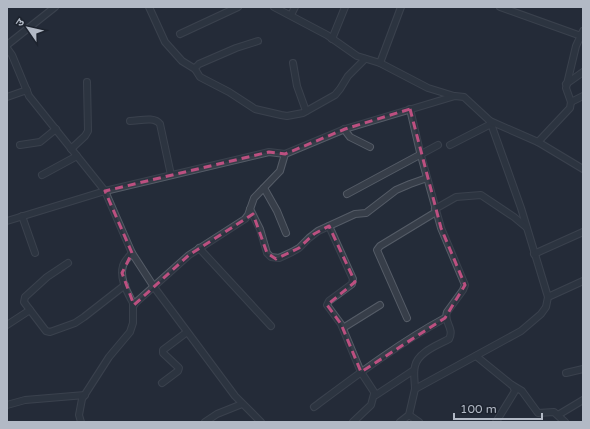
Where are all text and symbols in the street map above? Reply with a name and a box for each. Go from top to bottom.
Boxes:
north arrow [8,8,48,48]
text: उ [13,16,28,29]
scale bar [454,395,542,421]
text: 100 m [460,402,497,416]

